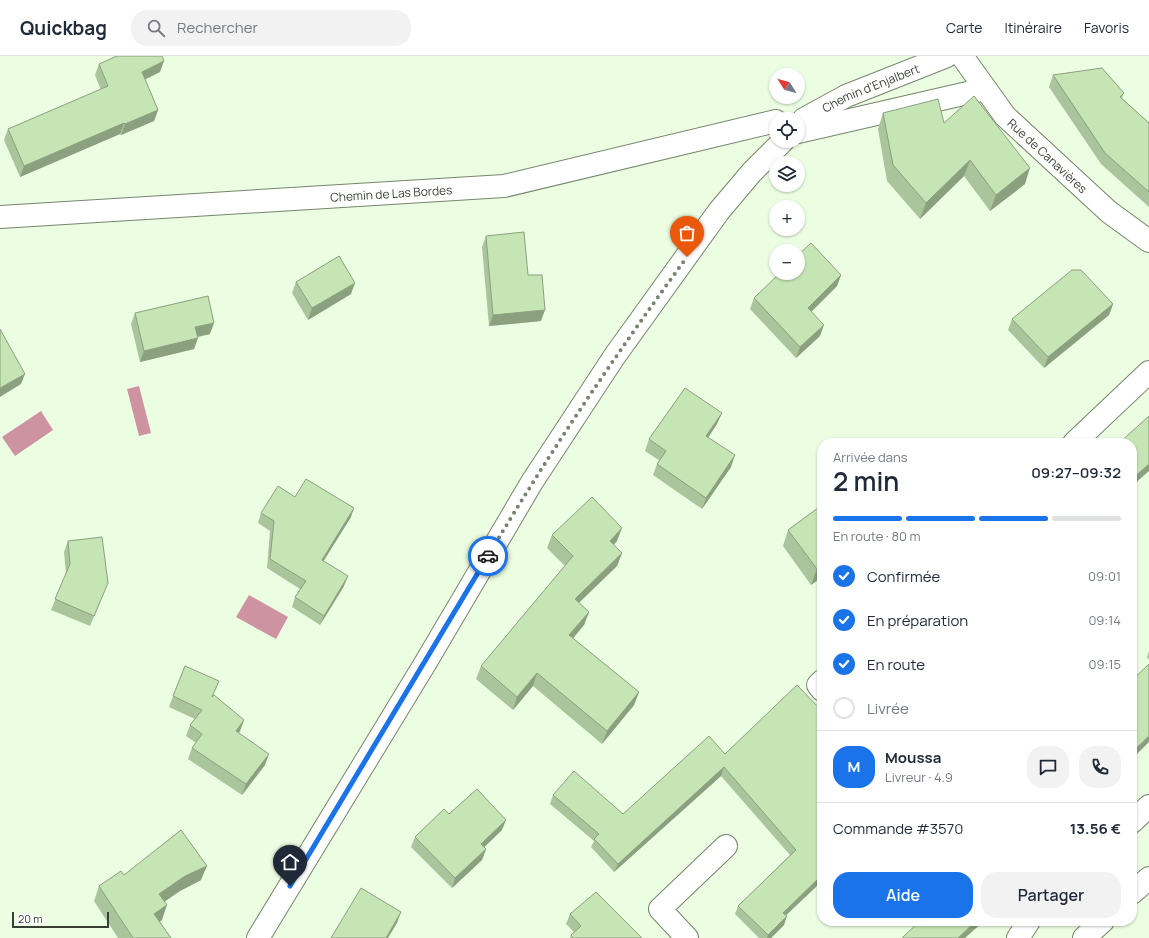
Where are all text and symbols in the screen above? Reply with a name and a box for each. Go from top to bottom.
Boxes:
search box [131,10,411,46]
text: Quickbag [20,15,107,41]
icon: search [145,17,167,39]
text: Rechercher [177,17,258,38]
text: Carte [946,18,982,37]
text: Itinéraire [1004,18,1062,37]
text: Favoris [1084,18,1129,37]
street label: Chemin d'Enjalbert [819,59,922,116]
north arrow [769,68,805,104]
map controls [769,68,805,280]
button: locate [769,112,805,148]
street label: Rue de Canavières [1004,114,1091,197]
button: layers [769,156,805,192]
street label: Chemin de Las Bordes [330,181,453,205]
button: + [769,200,805,236]
pin [670,216,704,257]
icon: bag [676,222,698,244]
button: − [769,244,805,280]
text: Arrivée dans [833,448,908,466]
text: 09:27–09:32 [1031,462,1121,483]
text: 2 min [833,463,899,499]
text: En route · 80 m [833,527,921,545]
courier [468,536,508,576]
icon: car [477,545,499,567]
icon: check [833,565,855,587]
text: Confirmée [867,566,940,587]
text: 09:01 [1088,567,1121,585]
icon: check [833,609,855,631]
text: En préparation [867,610,968,631]
text: 09:14 [1088,611,1121,629]
icon: check [833,653,855,675]
text: En route [867,654,925,675]
text: 09:15 [1089,655,1121,673]
text: Livrée [867,698,909,719]
button: chat [1027,746,1069,788]
button: phone [1079,746,1121,788]
text: Moussa [885,747,941,768]
text: M [848,756,860,777]
text: Livreur · 4.9 [885,768,953,786]
text: Commande #3570 [833,818,963,839]
text: 13.56 € [1070,818,1121,839]
pin [273,845,307,886]
icon: home [279,851,301,873]
button: Aide [833,872,973,918]
button: Partager [981,872,1121,918]
scale bar [12,910,109,929]
text: 20 m [18,911,43,926]

